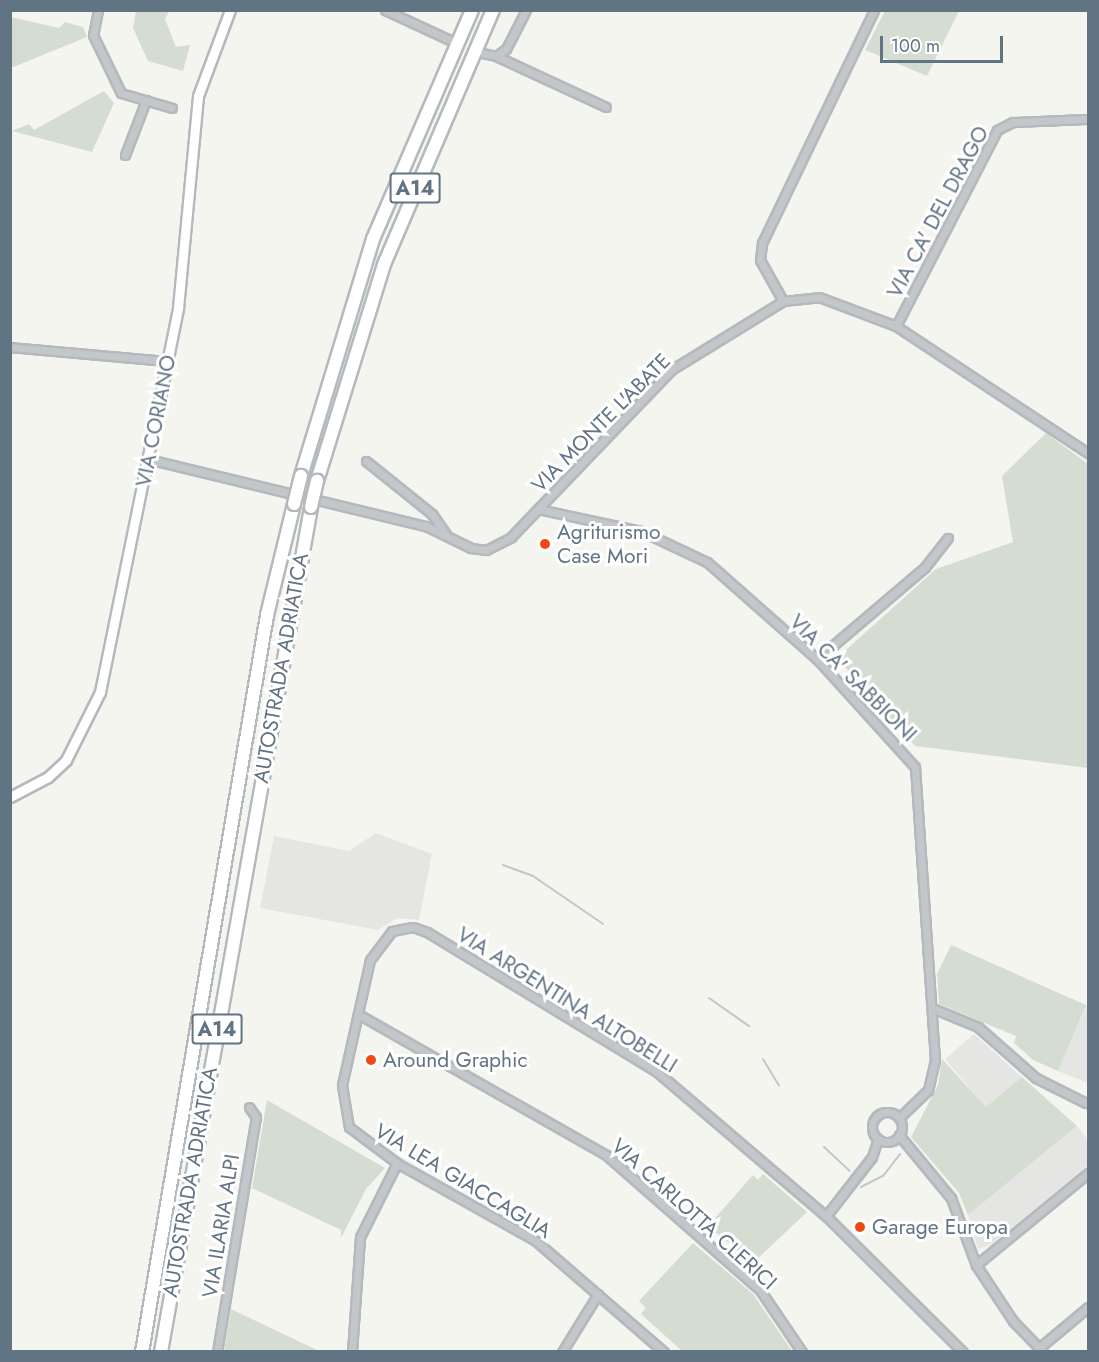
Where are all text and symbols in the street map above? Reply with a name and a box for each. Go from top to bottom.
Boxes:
scale bar [883,24,1006,62]
text: 100 m [891,33,940,59]
street label: VIA CA' DEL DRAGO [882,122,994,302]
road number: A14 [390,171,440,205]
street label: VIA MONTE L'ABATE [526,348,676,498]
street label: VIA CORIANO [131,353,181,489]
place label: Agriturismo Case Mori [557,519,661,569]
marker: Agriturismo Case Mori [538,537,552,551]
street label: AUTOSTRADA ADRIATICA [248,551,314,785]
street label: VIA CA' SABBIONI [784,609,922,747]
street label: VIA ARGENTINA ALTOBELLI [452,922,682,1078]
road number: A14 [192,1012,242,1046]
place label: Around Graphic [383,1047,528,1073]
marker: Around Graphic [364,1053,378,1067]
street label: AUTOSTRADA ADRIATICA [157,1065,223,1299]
street label: VIA LEA GIACCAGLIA [370,1118,556,1244]
street label: VIA CARLOTTA CLERICI [606,1133,782,1295]
street label: VIA ILARIA ALPI [197,1152,245,1300]
place label: Garage Europa [872,1214,1008,1240]
marker: Garage Europa [853,1220,867,1234]

